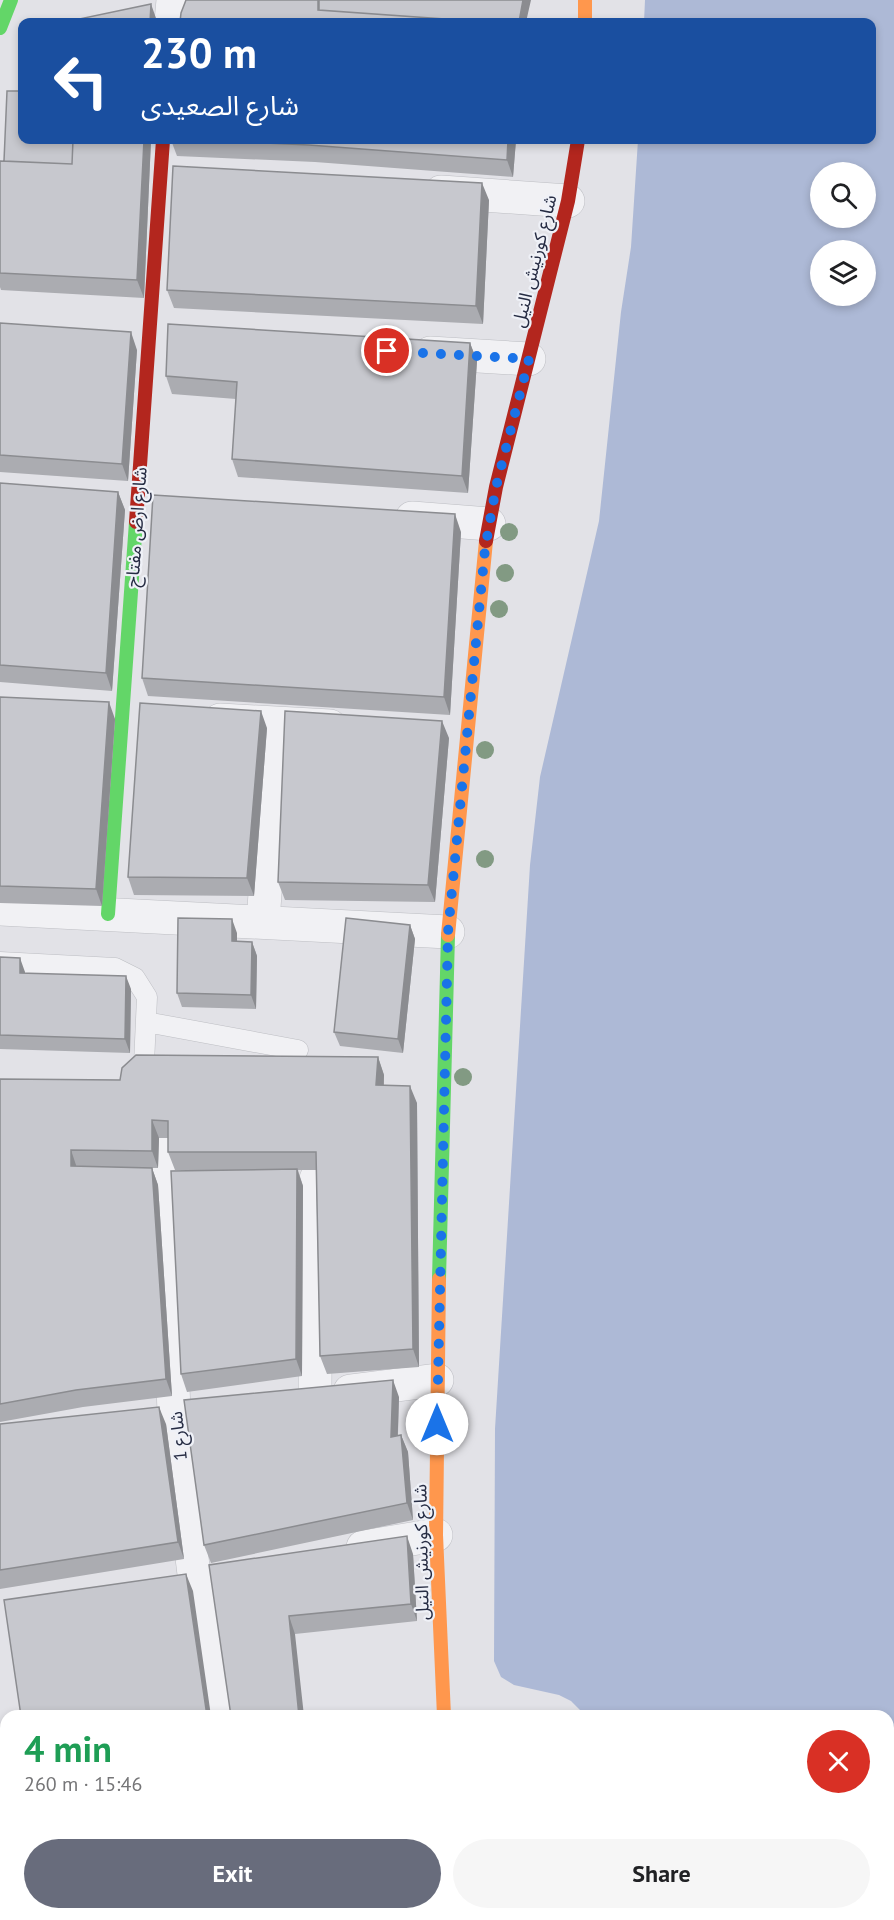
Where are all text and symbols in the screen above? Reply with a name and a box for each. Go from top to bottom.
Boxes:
text: 230 m [141,25,257,80]
icon: left [42,42,120,120]
text: شارع الصعيدى [141,88,299,122]
map controls [810,162,876,306]
button: search [810,162,876,228]
street label: شارع كورنيش النيل [506,192,565,331]
button: layers [810,240,876,306]
pin [361,325,412,376]
icon: arrive [370,334,403,367]
street label: شارع ارض مفتاح [120,466,155,588]
position arrow [405,1392,469,1456]
street label: شارع 1 [164,1410,195,1462]
street label: شارع كورنيش النيل [408,1484,437,1620]
text: 4 min [24,1725,112,1772]
button: close [807,1730,870,1793]
text: 260 m · 15:46 [24,1771,142,1797]
button: Exit [24,1839,441,1908]
button: Share [453,1839,870,1908]

